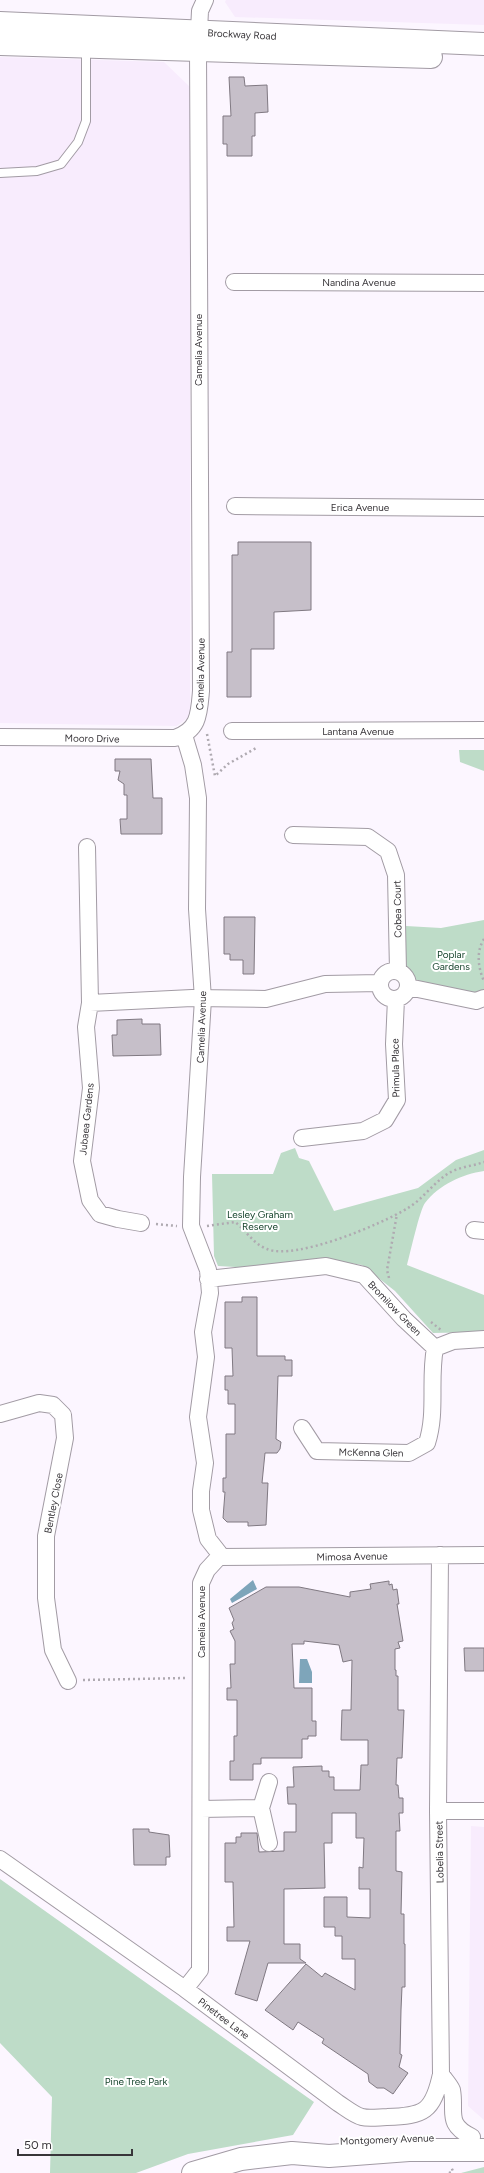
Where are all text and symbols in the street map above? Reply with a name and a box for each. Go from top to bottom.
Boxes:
street label: Brockway Road [207,26,277,43]
street label: Nandina Avenue [322,276,396,289]
street label: Camelia Avenue [192,313,205,386]
street label: Erica Avenue [331,501,390,514]
street label: Camelia Avenue [193,637,208,710]
street label: Lantana Avenue [322,725,394,738]
street label: Mooro Drive [64,732,120,745]
street label: Cobea Court [390,880,405,938]
park label: Poplar Gardens [432,948,470,973]
street label: Camelia Avenue [194,990,209,1063]
street label: Primula Place [388,1038,403,1098]
street label: Jubaea Gardens [76,1082,97,1156]
park label: Lesley Graham Reserve [227,1208,293,1233]
street label: Bromilow Green [365,1278,425,1339]
street label: McKenna Glen [338,1445,404,1460]
street label: Bentley Close [41,1471,66,1535]
street label: Mimosa Avenue [316,1549,388,1564]
street label: Camelia Avenue [195,1585,208,1658]
street label: Lobelia Street [432,1820,447,1883]
street label: Pinetree Lane [195,1995,252,2042]
park label: Pine Tree Park [105,2075,167,2088]
scale bar [18,2131,132,2157]
street label: Montgomery Avenue [340,2131,435,2148]
text: 50 m [24,2138,52,2152]

